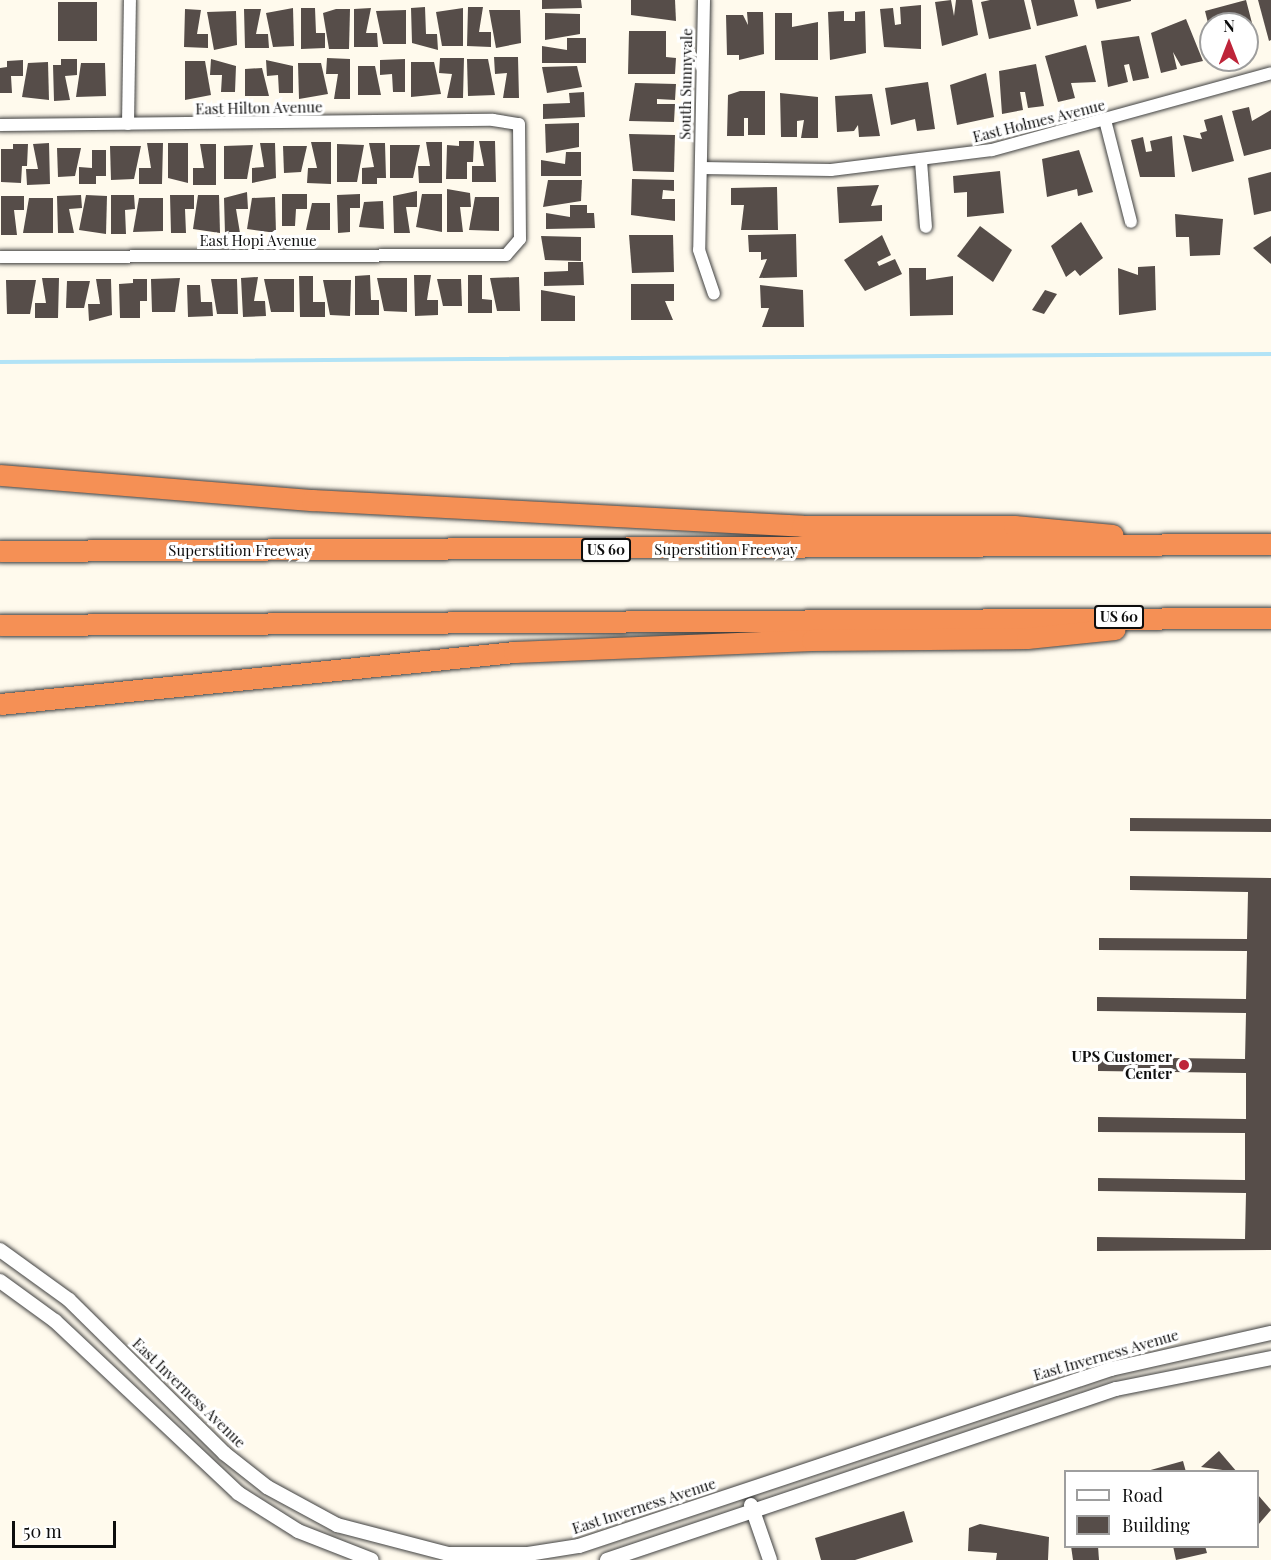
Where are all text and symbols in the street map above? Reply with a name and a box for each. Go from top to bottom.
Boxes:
north arrow [1199,12,1259,72]
text: N [1223,15,1235,36]
street label: South Sunnyvale [676,28,696,140]
street label: East Holmes Avenue [971,96,1107,146]
street label: East Hilton Avenue [195,98,323,118]
street label: East Hopi Avenue [199,232,317,250]
road number: US 60 [580,539,632,561]
street label: Superstition Freeway [654,541,798,559]
street label: Superstition Freeway [168,542,312,560]
road number: US 60 [1094,606,1144,628]
place label: UPS Customer Center [1071,1047,1172,1082]
marker: UPS Customer Center [1177,1058,1191,1072]
street label: East Inverness Avenue [1031,1326,1181,1384]
street label: East Inverness Avenue [128,1334,250,1452]
legend [1064,1470,1259,1548]
street label: East Inverness Avenue [569,1474,719,1538]
text: Road [1122,1483,1163,1507]
scale bar [15,1509,118,1547]
text: Building [1122,1513,1190,1537]
text: 50 m [23,1519,62,1543]

